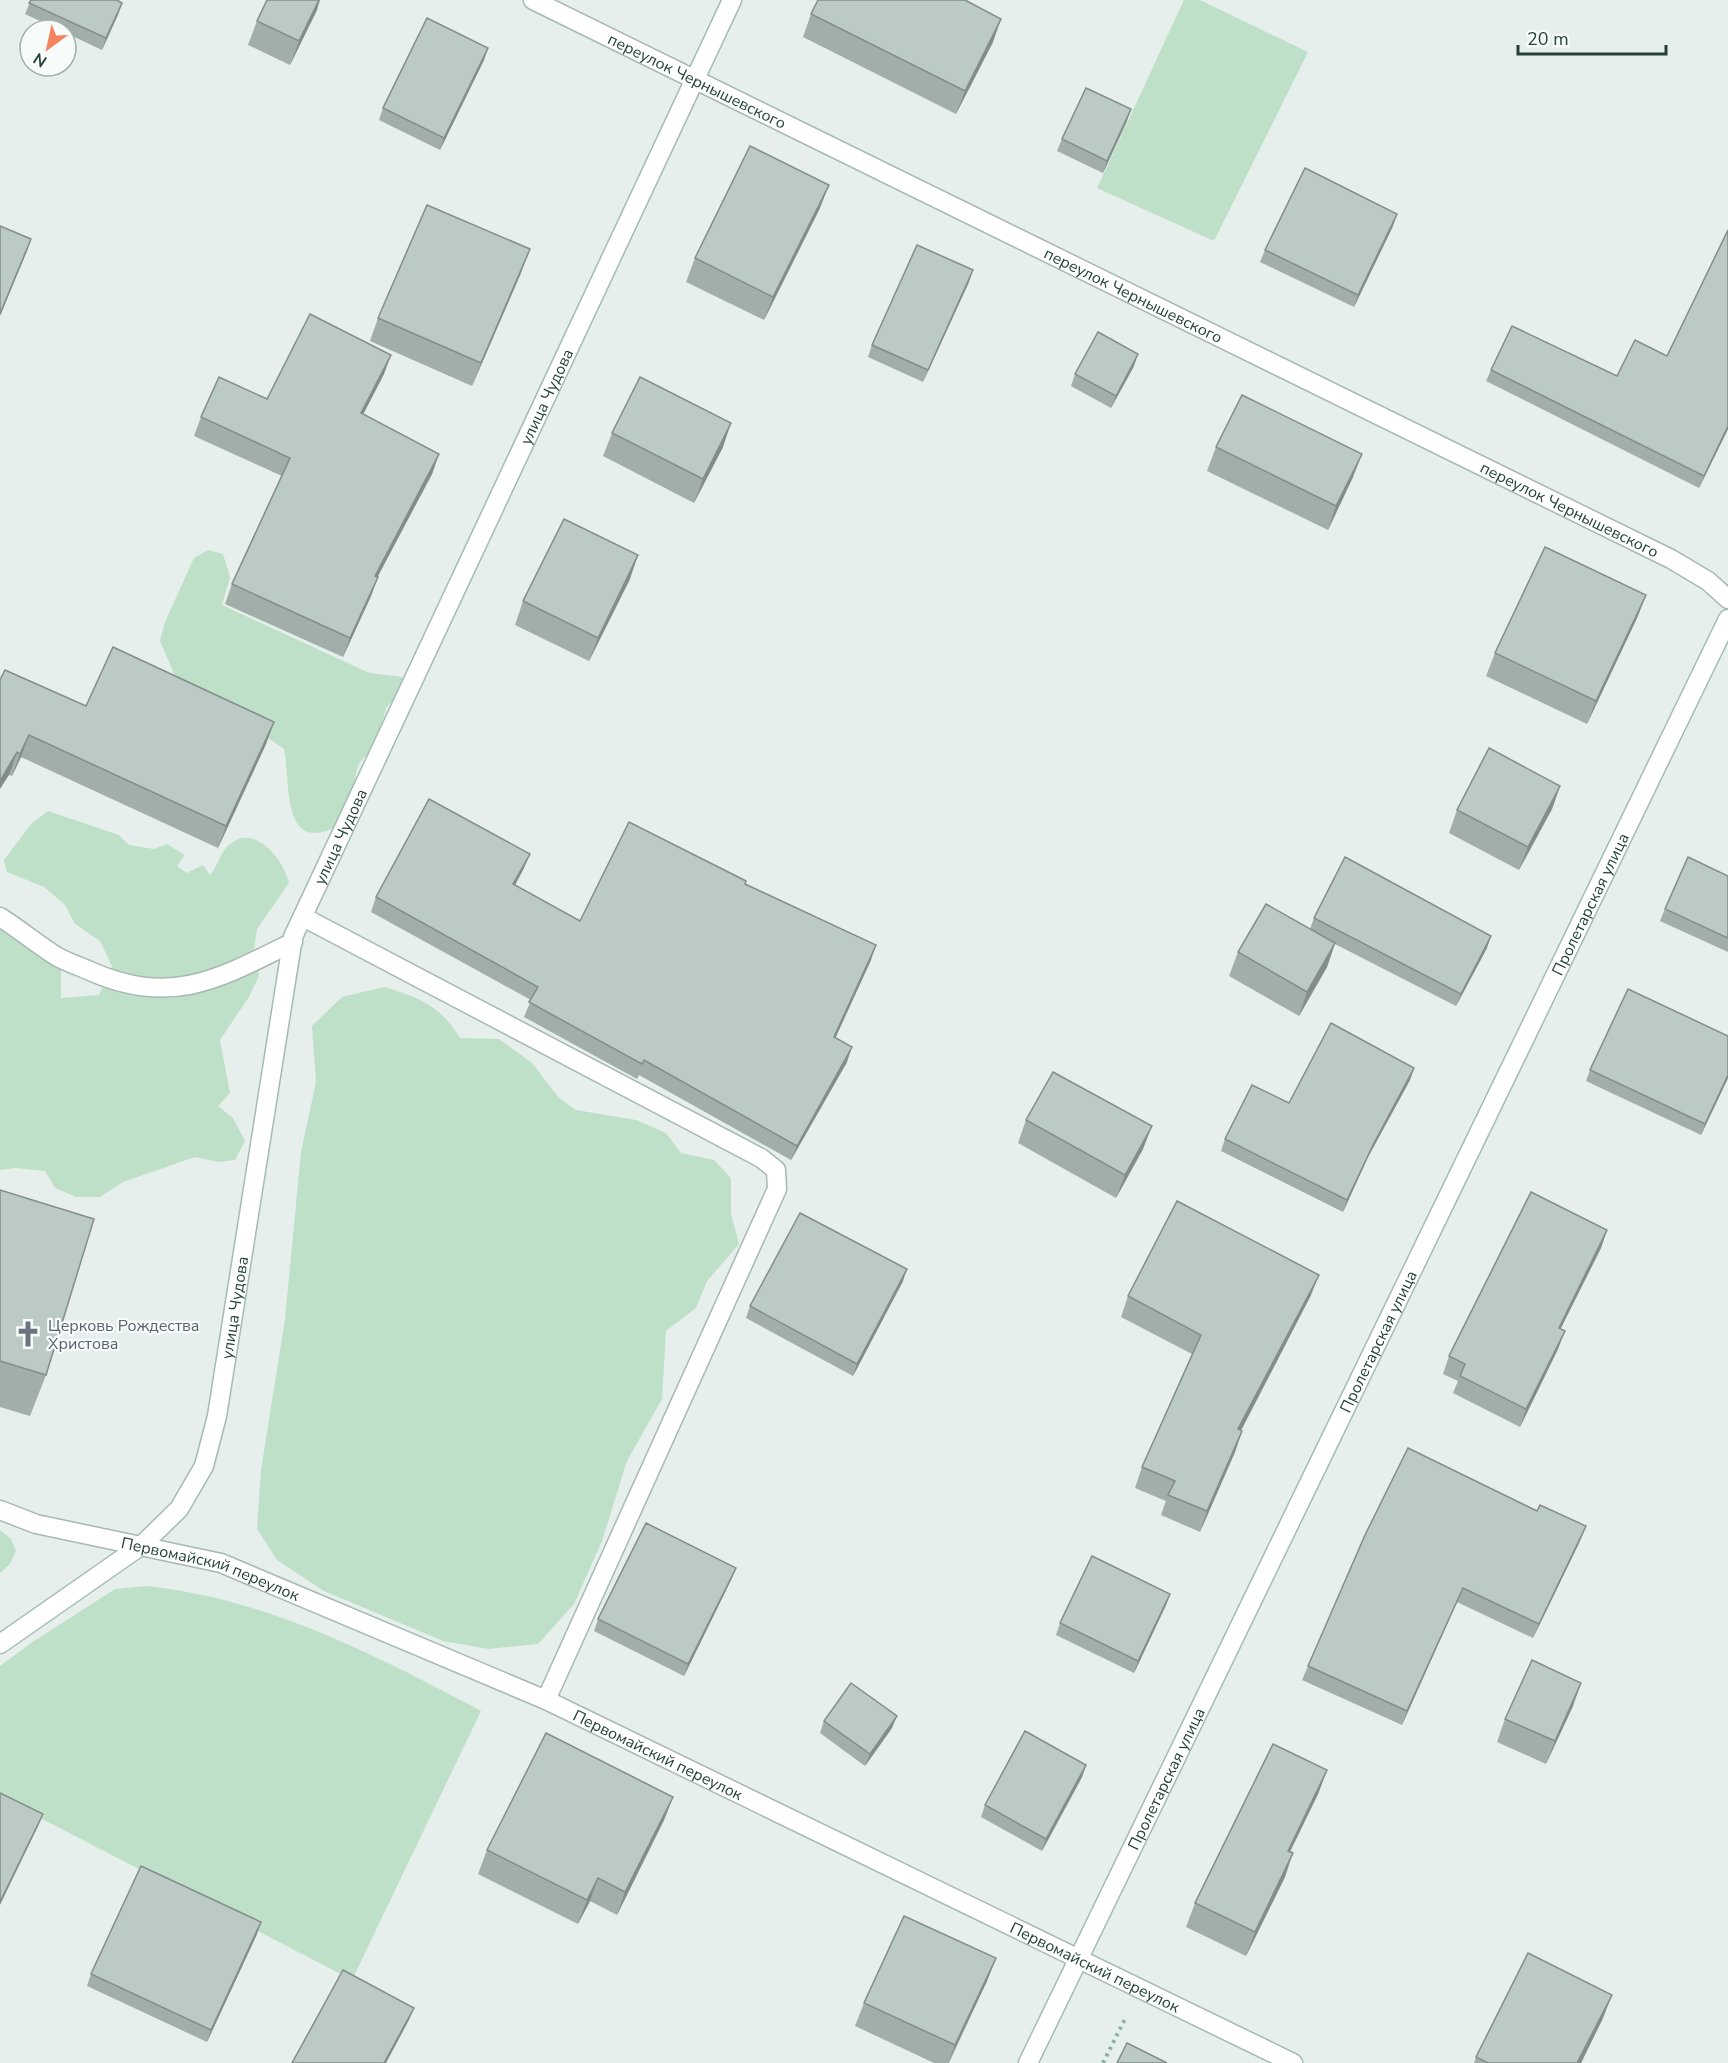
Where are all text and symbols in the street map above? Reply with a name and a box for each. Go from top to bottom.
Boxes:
north arrow [18,18,78,78]
scale bar [1518,18,1666,56]
text: 20 m [1527,27,1569,51]
street label: переулок Чернышевского [604,28,790,135]
text: N [29,47,51,72]
street label: переулок Чернышевского [1040,243,1226,349]
street label: улица Чудова [515,345,579,449]
street label: переулок Чернышевского [1476,457,1662,563]
street label: улица Чудова [309,785,373,889]
street label: Пролетарская улица [1547,830,1635,979]
street label: улица Чудова [216,1255,254,1361]
street label: Пролетарская улица [1335,1267,1423,1417]
place label: Церковь Рождества Христова [48,1315,199,1355]
church icon: Церковь Рождества Христова [13,1319,43,1349]
street label: Первомайский переулок [119,1532,303,1607]
street label: Пролетарская улица [1123,1704,1211,1854]
street label: Первомайский переулок [569,1705,747,1806]
street label: Первомайский переулок [1006,1917,1184,2019]

